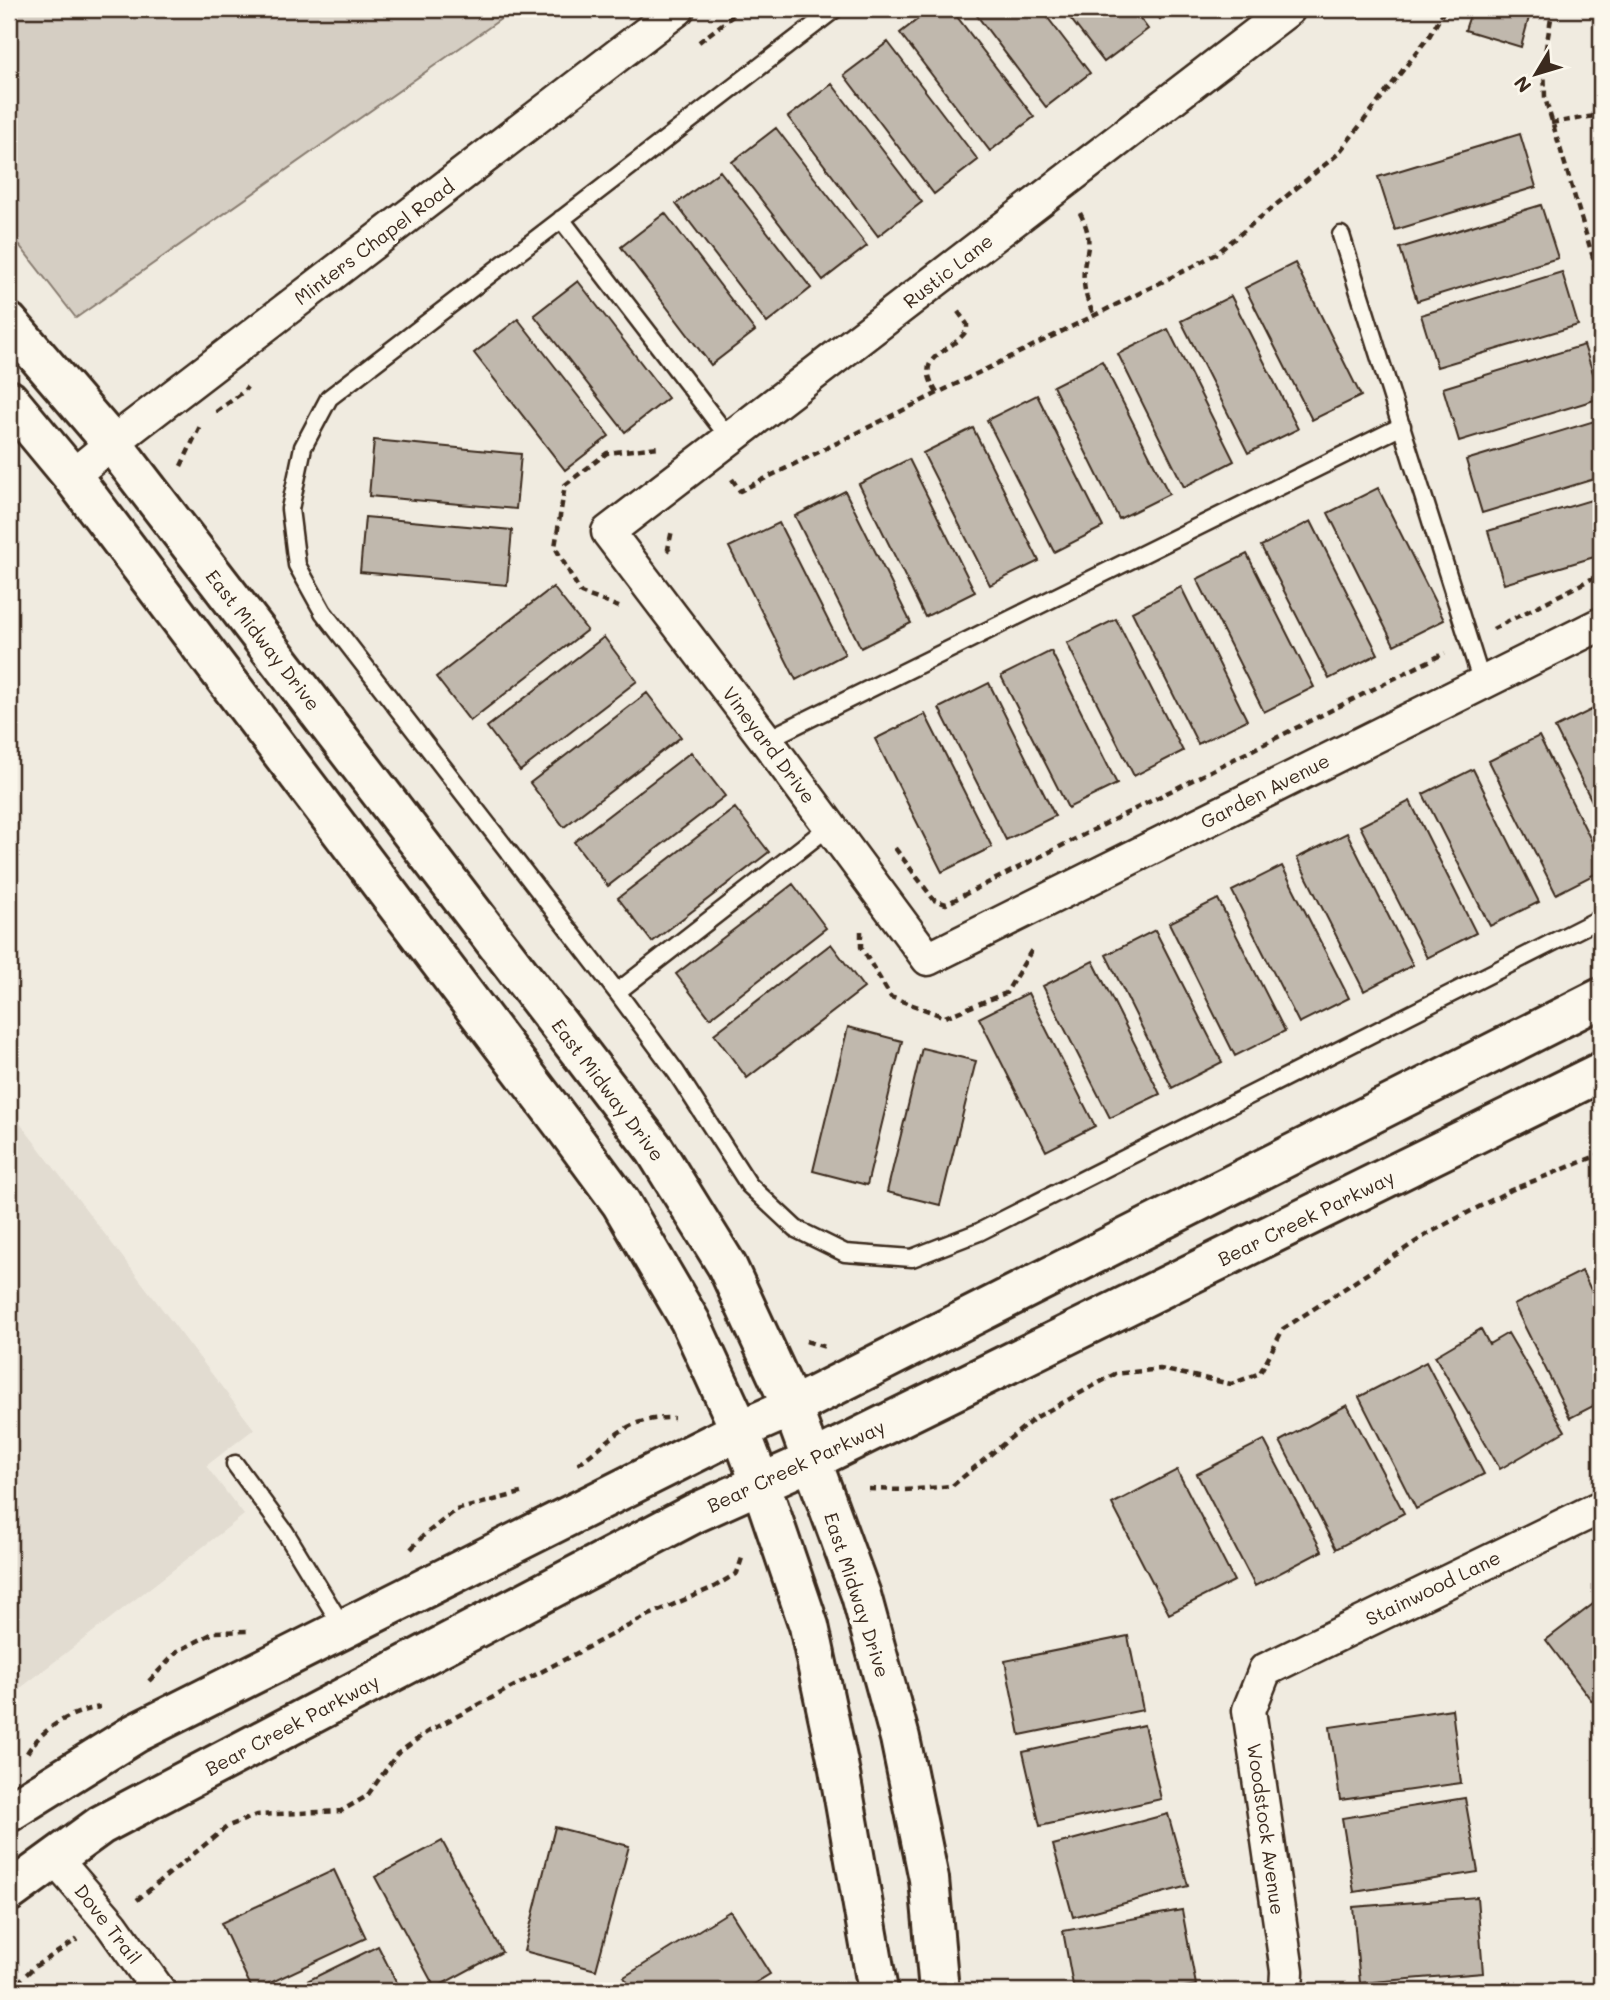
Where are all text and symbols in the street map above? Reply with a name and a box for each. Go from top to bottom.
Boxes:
north arrow [1502,38,1572,108]
text: N [1508,71,1536,98]
street label: Minters Chapel Road [289,173,459,310]
street label: Rustic Lane [898,228,998,314]
street label: East Midway Drive [201,564,326,715]
street label: Vineyard Drive [717,681,821,808]
street label: Garden Avenue [1196,747,1334,834]
street label: East Midway Drive [547,1013,670,1166]
street label: Bear Creek Parkway [1213,1164,1398,1271]
street label: Bear Creek Parkway [703,1413,889,1518]
street label: East Midway Drive [819,1509,896,1681]
street label: Stainwood Lane [1361,1544,1504,1631]
street label: Bear Creek Parkway [201,1668,383,1781]
street label: Woodstock Avenue [1242,1741,1291,1916]
street label: Dove Trail [69,1879,147,1969]

